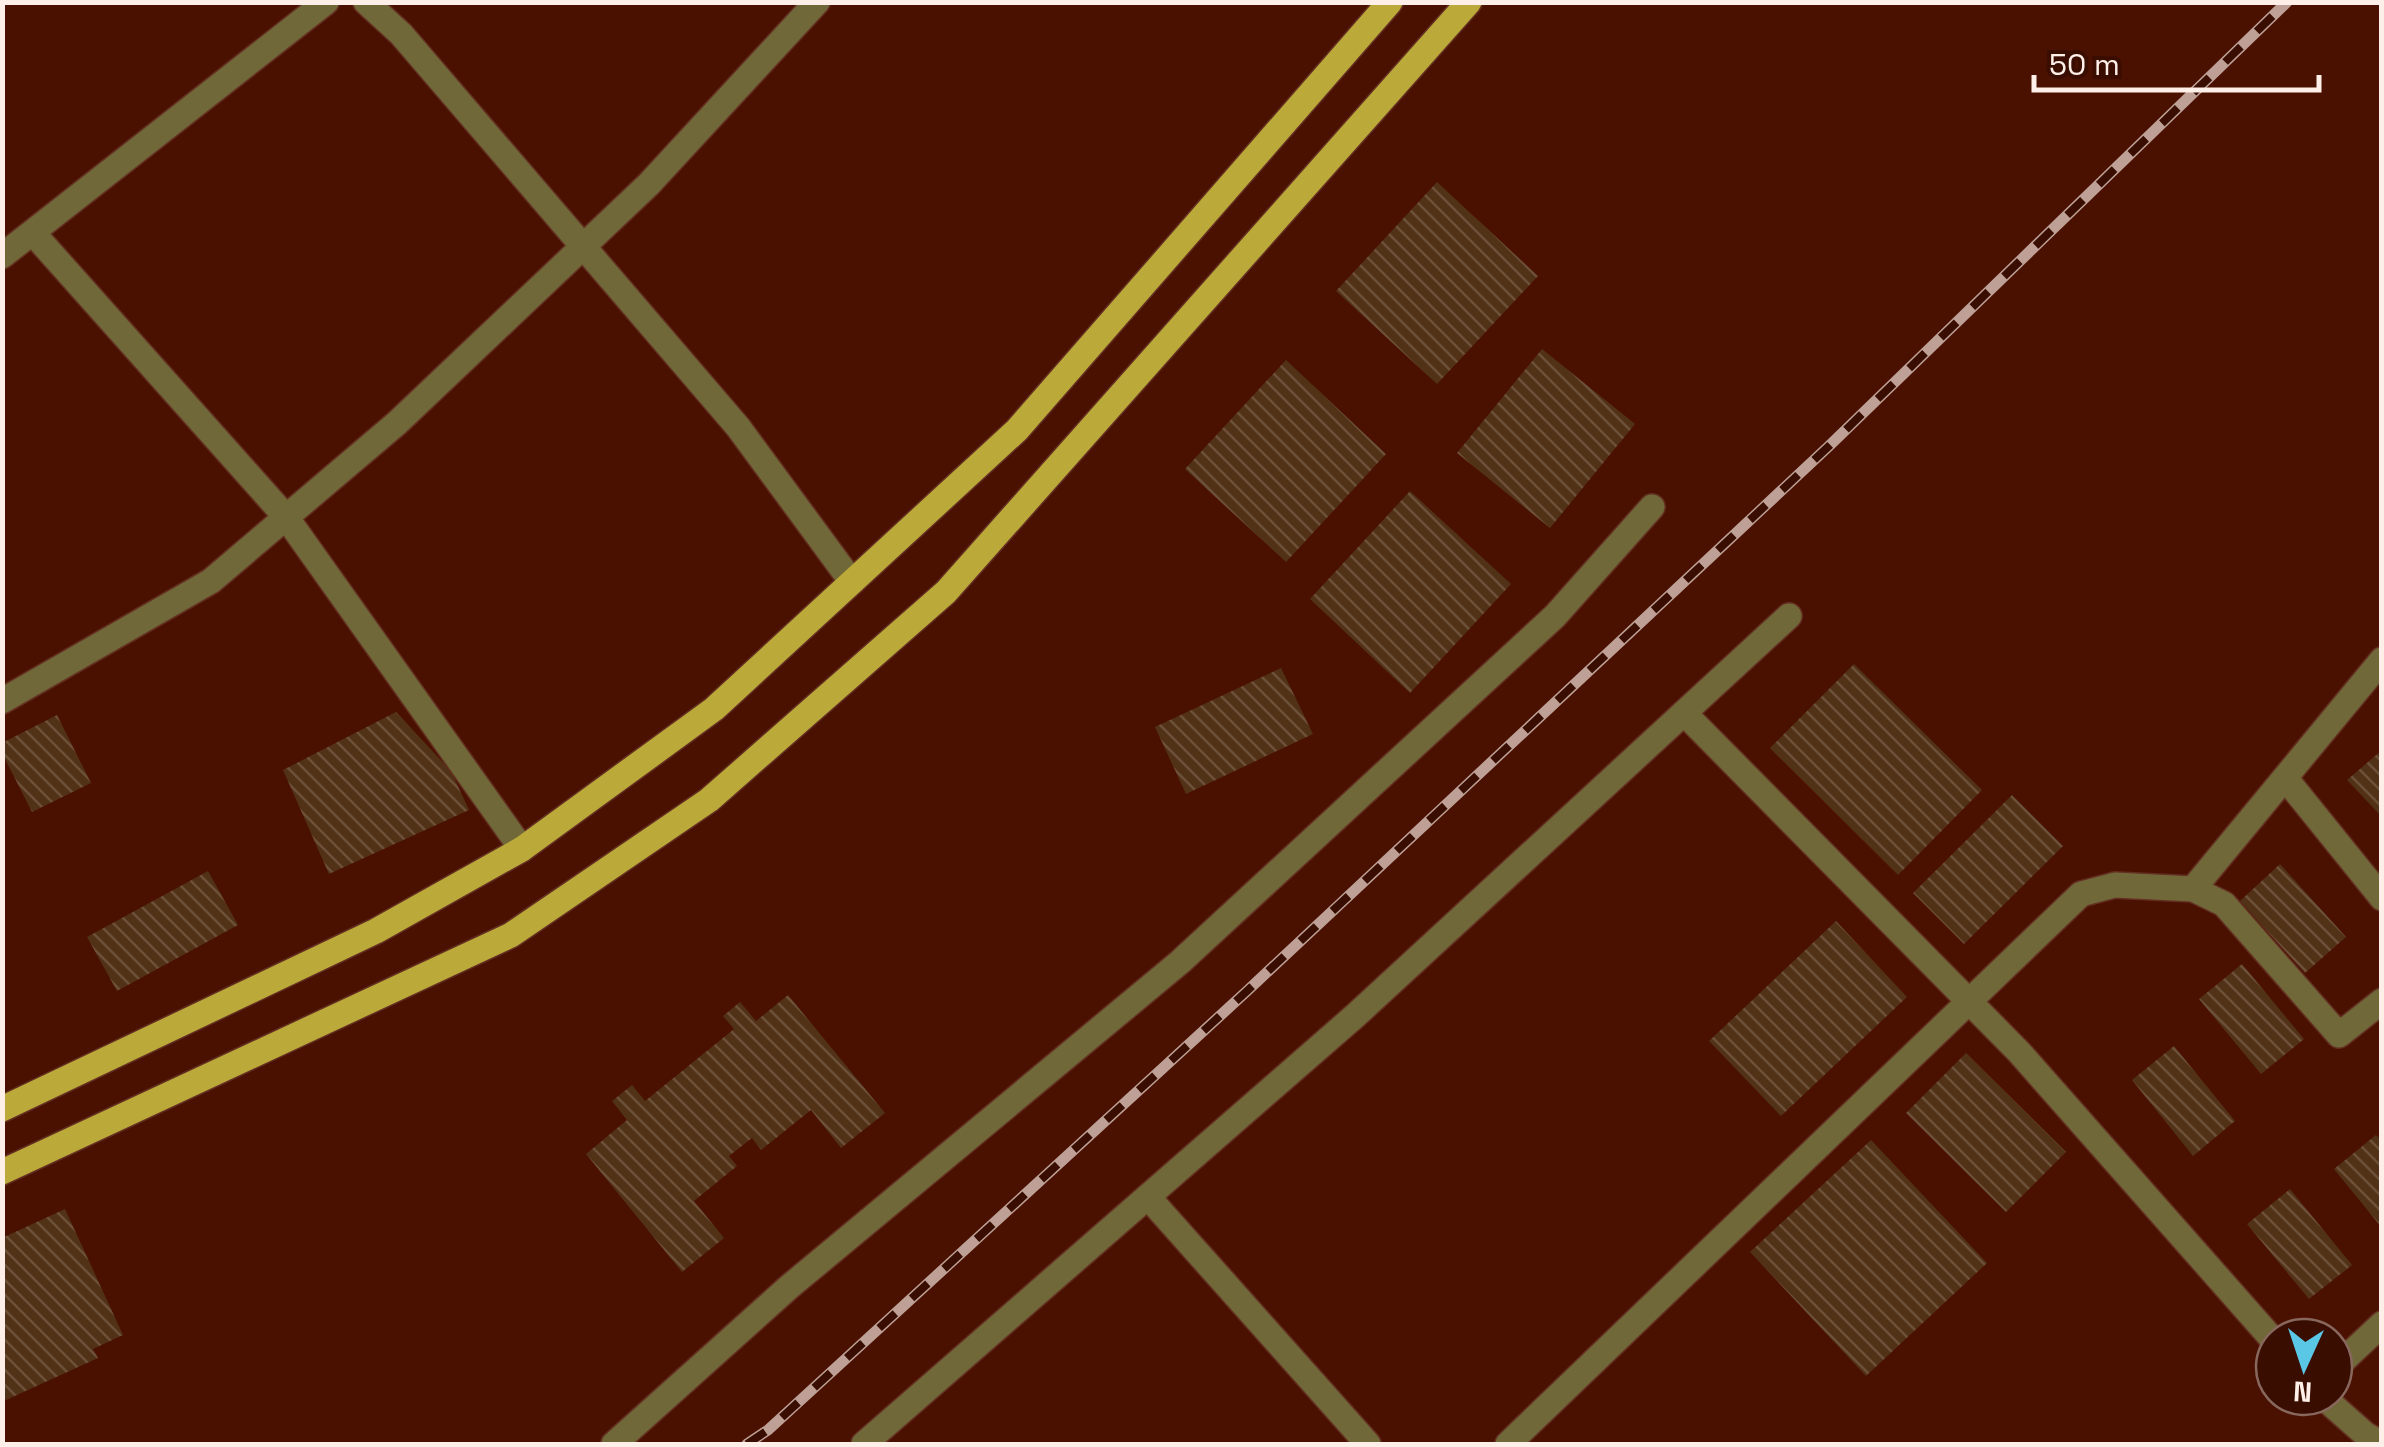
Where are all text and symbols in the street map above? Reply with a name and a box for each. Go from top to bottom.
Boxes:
scale bar [2034,30,2319,92]
text: 50 m [2049,45,2120,84]
north arrow [2254,1317,2354,1417]
text: N [2292,1373,2313,1410]

